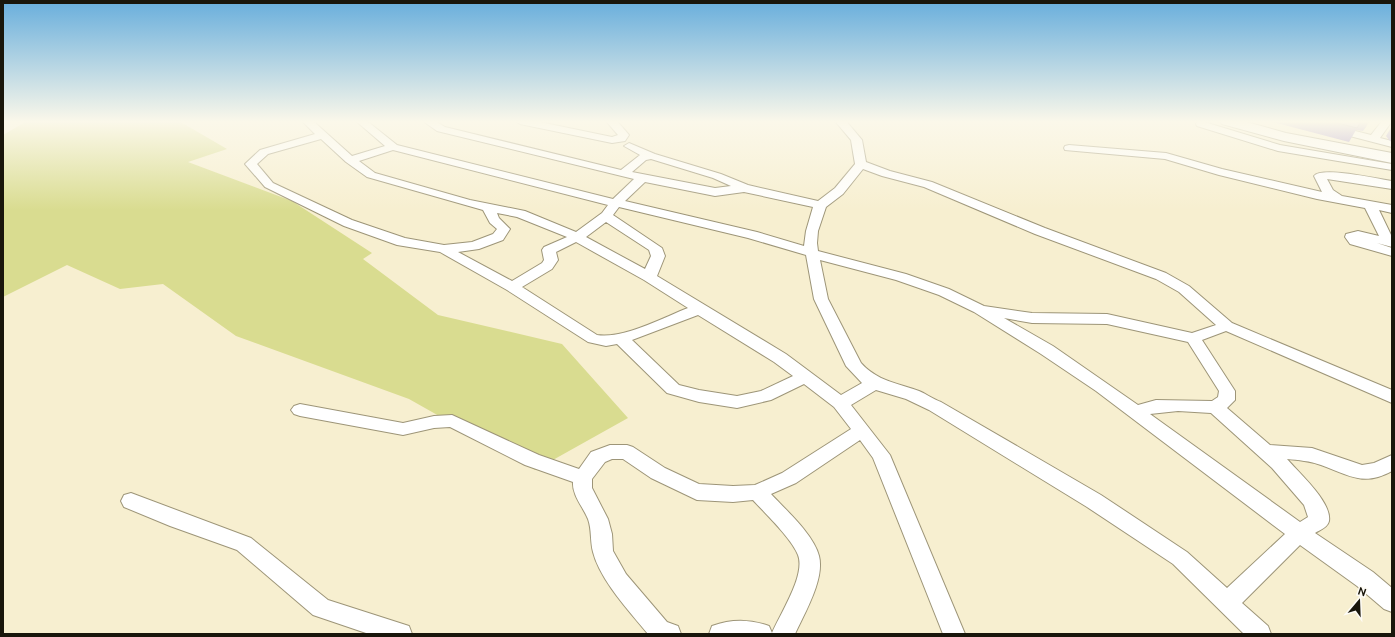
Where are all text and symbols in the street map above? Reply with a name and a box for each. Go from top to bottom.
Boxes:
north arrow [1339,581,1379,621]
text: N [1356,585,1368,599]

